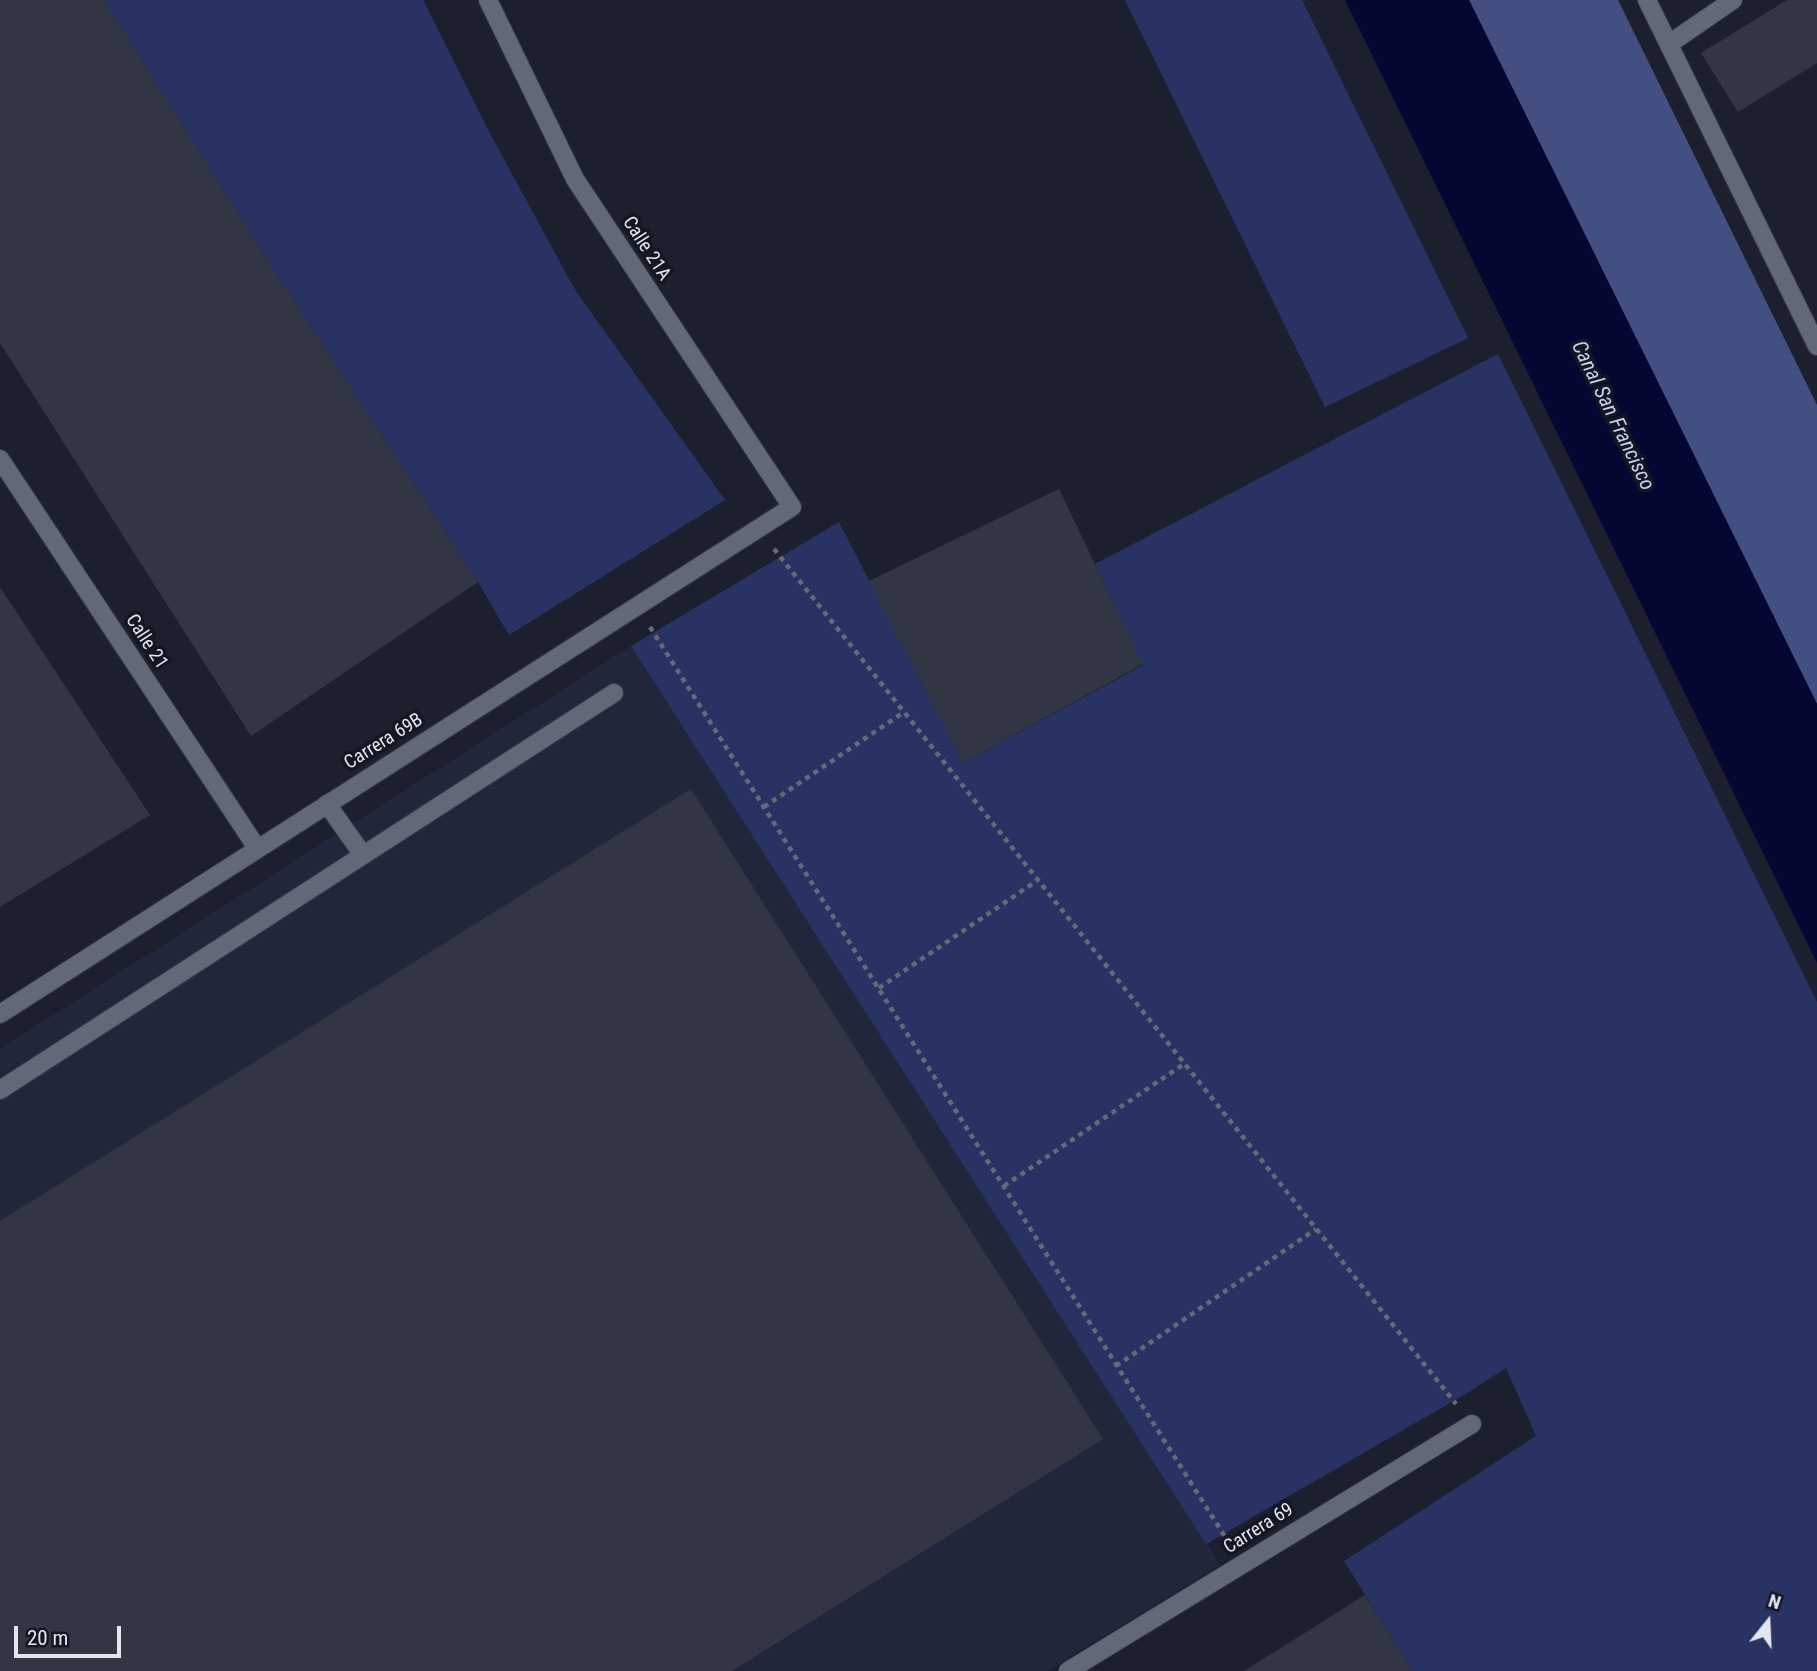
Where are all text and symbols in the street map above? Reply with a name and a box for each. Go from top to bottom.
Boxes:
street label: Calle 21A [617,213,675,285]
water label: Canal San Francisco [1565,337,1659,495]
street label: Calle 21 [120,610,172,674]
street label: Carrera 69B [341,709,427,775]
street label: Carrera 69 [1220,1499,1298,1559]
north arrow [1733,1587,1803,1657]
text: N [1766,1589,1784,1614]
scale bar [18,1612,124,1656]
text: 20 m [27,1626,68,1650]

